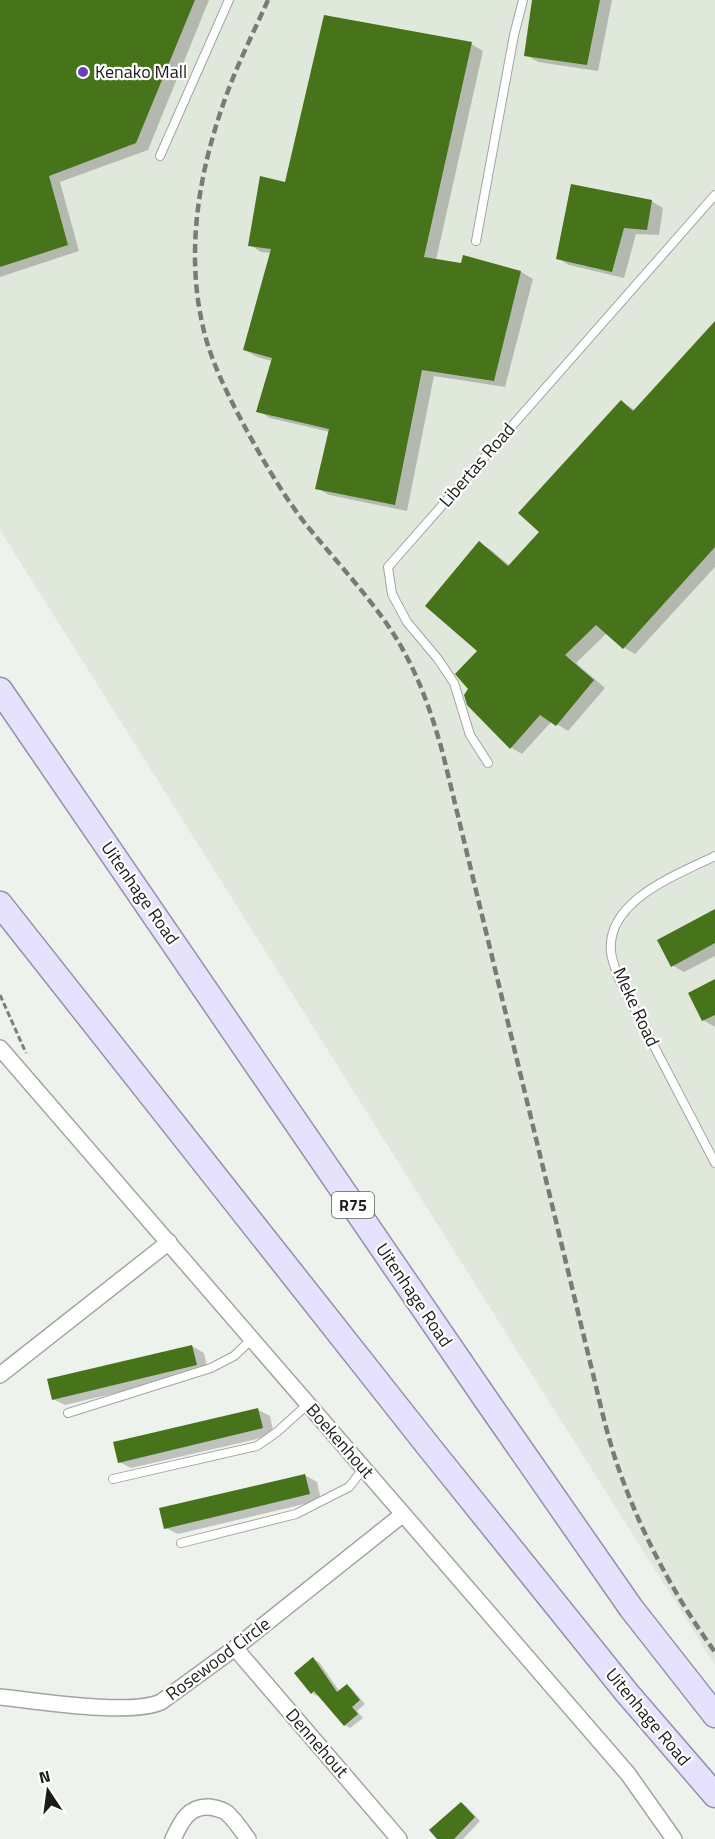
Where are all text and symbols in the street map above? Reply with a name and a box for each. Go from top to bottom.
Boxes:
place label: Kenako Mall [95,58,187,85]
marker: Kenako Mall [76,65,90,79]
street label: Libertas Road [432,417,521,513]
street label: Uitenhage Road [95,836,186,950]
street label: Meke Road [606,963,667,1051]
road number: R75 [332,1192,374,1218]
street label: Uitenhage Road [370,1237,459,1352]
street label: Boekenhout [300,1397,381,1485]
street label: Rosewood Circle [160,1610,276,1707]
street label: Uitenhage Road [599,1662,697,1772]
street label: Dennehout [280,1702,356,1784]
north arrow [18,1761,78,1821]
text: N [37,1763,53,1789]

